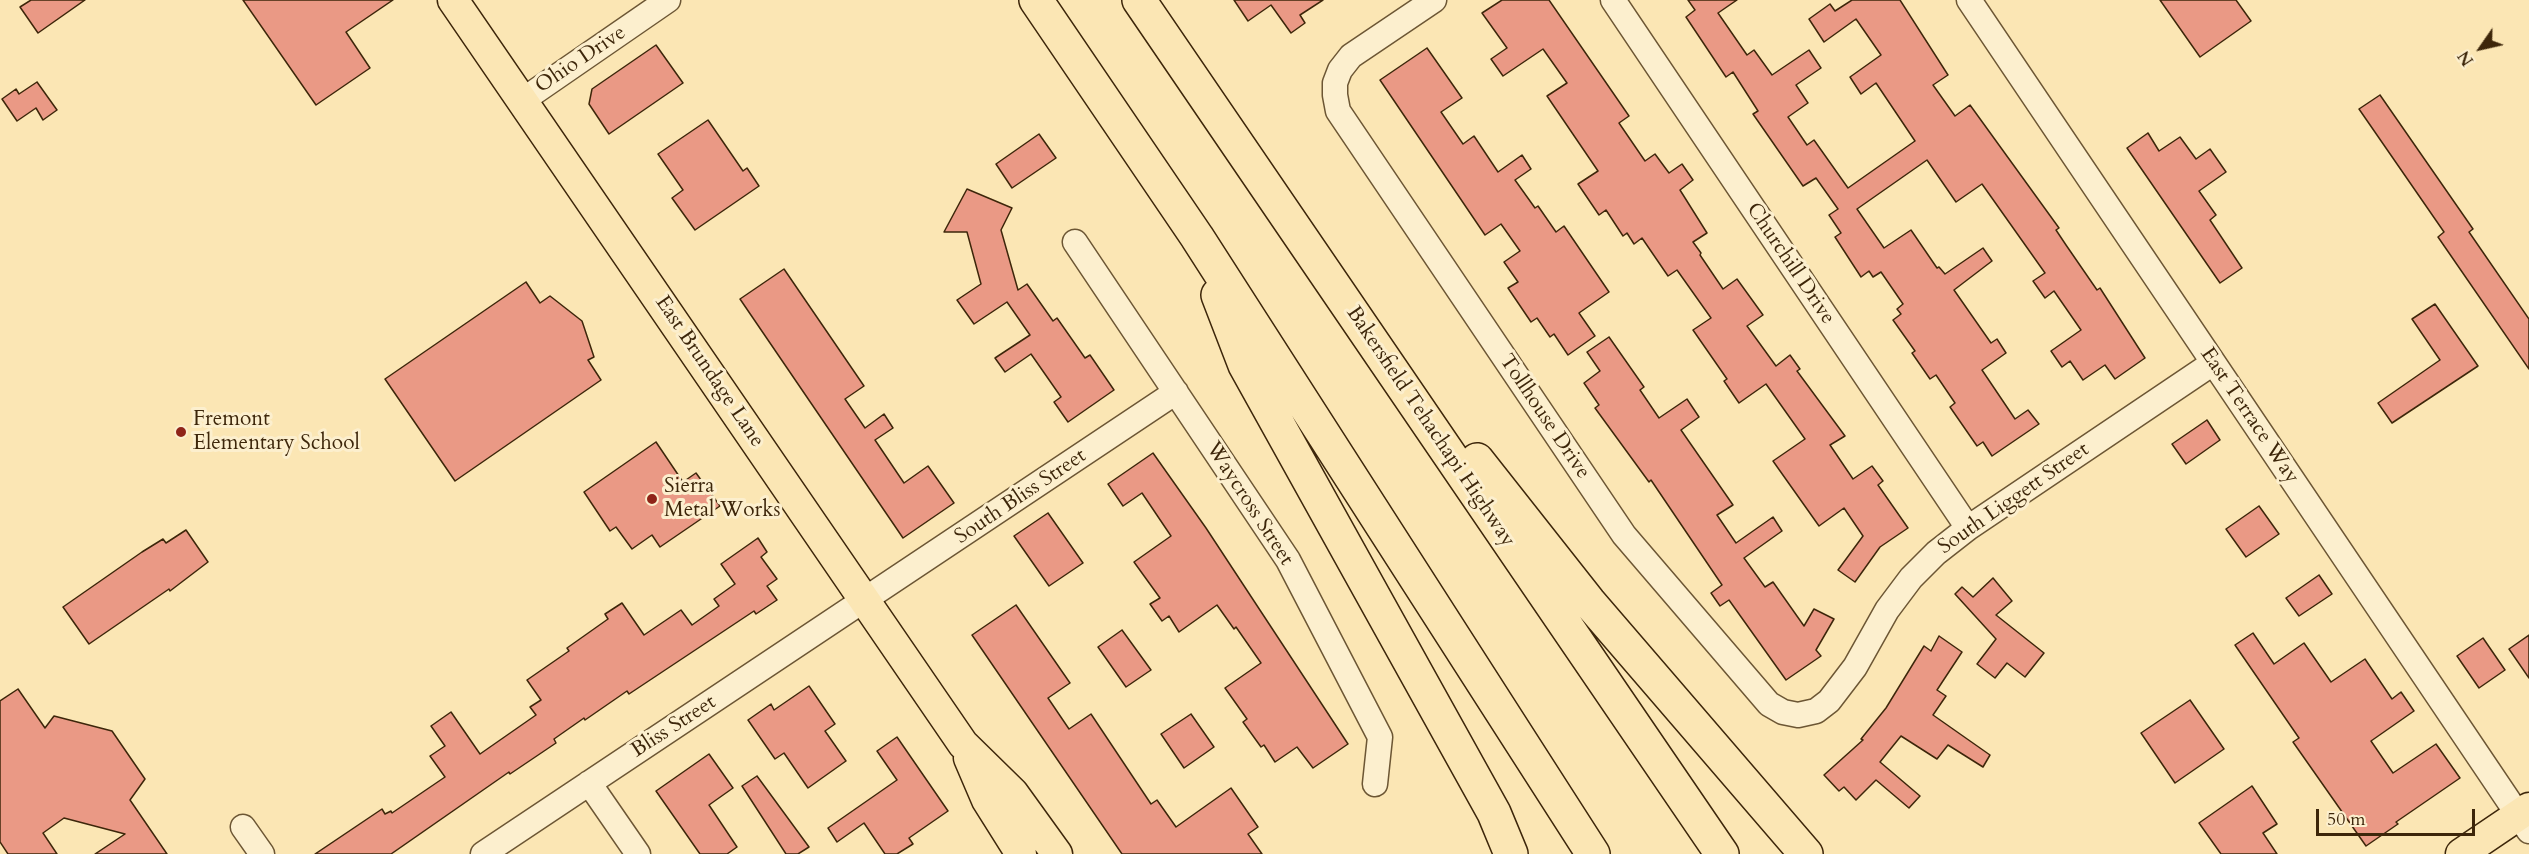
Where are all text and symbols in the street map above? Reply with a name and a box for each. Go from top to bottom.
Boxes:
north arrow [2451,18,2511,78]
street label: Ohio Drive [531,21,631,99]
text: N [2453,46,2479,70]
street label: Churchill Drive [1740,199,1840,329]
street label: East Brundage Lane [649,292,769,452]
street label: Bakersfield Tehachapi Highway [1340,302,1520,552]
street label: East Terrace Way [2194,343,2304,489]
street label: Tollhouse Drive [1493,350,1595,484]
place label: Fremont Elementary School [193,407,360,457]
marker: Fremont Elementary School [174,425,188,439]
street label: Waycross Street [1200,438,1298,570]
street label: South Liggett Street [1934,438,2094,560]
street label: South Bliss Street [951,444,1091,550]
place label: Sierra Metal Works [664,474,780,524]
marker: Sierra Metal Works [645,492,659,506]
street label: Bliss Street [627,690,721,764]
scale bar [2319,797,2478,835]
text: 50 m [2327,807,2366,832]

